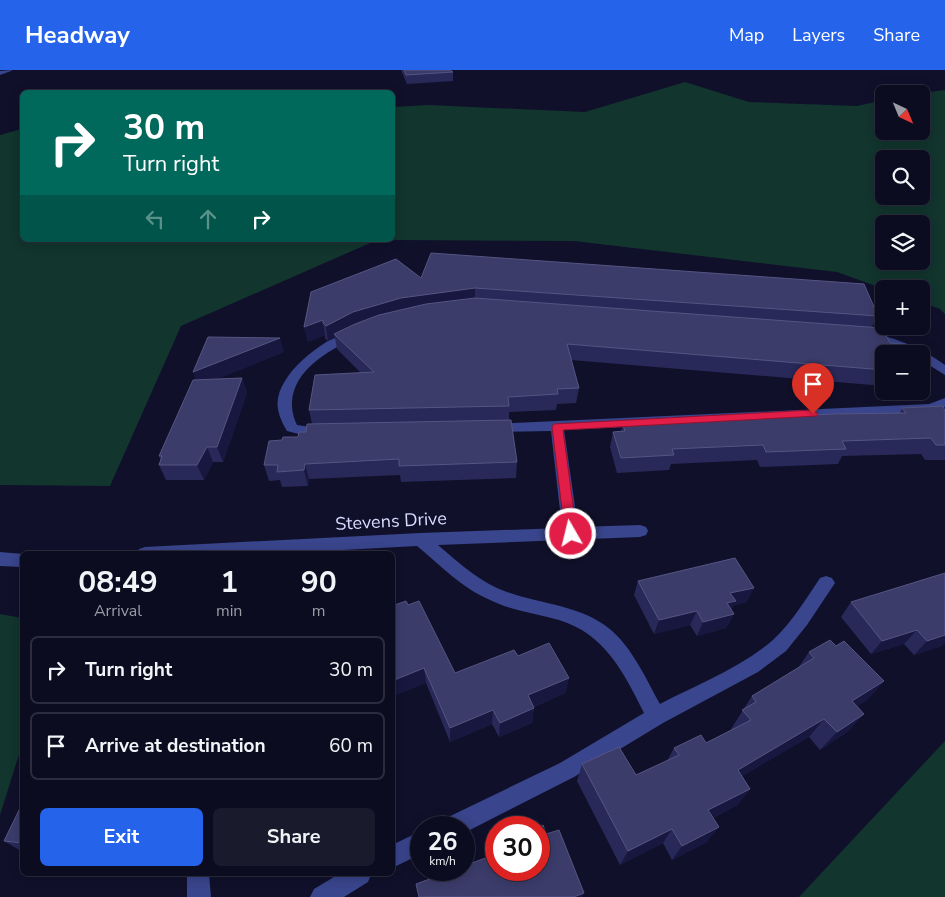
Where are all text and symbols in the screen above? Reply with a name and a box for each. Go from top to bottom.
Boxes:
text: Headway [25,19,130,51]
text: Map [729,23,764,47]
text: Layers [792,23,845,47]
text: Share [873,23,920,47]
north arrow [875,85,930,140]
map controls [875,85,930,400]
text: 30 m [123,104,205,151]
icon: right [40,110,105,175]
text: Turn right [123,149,219,179]
button: search [875,150,930,205]
icon: left [141,205,169,233]
icon: ahead [194,205,222,233]
icon: right [247,205,275,233]
button: layers [875,215,930,270]
button: + [875,280,930,335]
button: − [875,345,930,400]
pin [792,363,834,414]
icon: arrive [799,370,827,398]
street label: Stevens Drive [335,506,447,536]
position arrow [544,507,596,559]
text: 08:49 [78,562,158,603]
text: 1 [220,562,238,603]
text: 90 [301,562,337,603]
text: Arrival [94,600,142,622]
text: min [216,600,242,622]
text: m [312,600,326,622]
icon: right [42,656,70,684]
text: Turn right [85,657,172,683]
text: 30 m [329,657,373,683]
icon: arrive [42,732,70,760]
text: Arrive at destination [85,733,266,759]
text: 60 m [329,733,373,759]
button: Exit [40,808,203,866]
button: Share [213,808,375,866]
speed limit sign: 30 [485,816,550,881]
text: 26 [427,825,458,859]
text: km/h [429,853,456,869]

